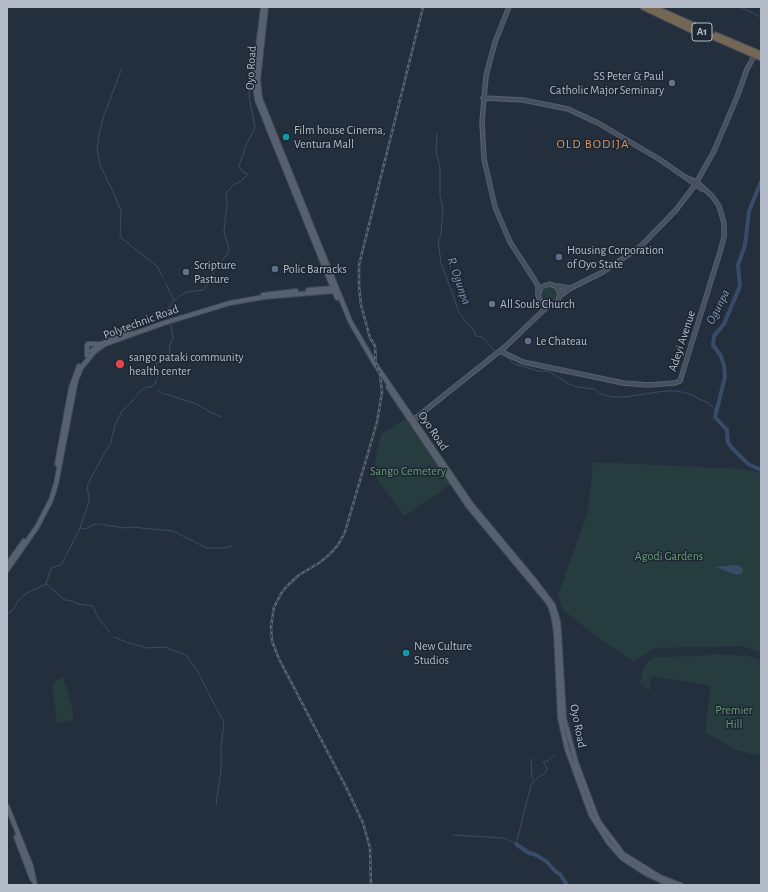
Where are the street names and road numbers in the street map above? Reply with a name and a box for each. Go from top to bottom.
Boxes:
road number: A1 [692,23,712,41]
street label: Oyo Road [243,45,259,91]
street label: Polytechnic Road [101,302,181,342]
street label: Adeyi Avenue [665,309,699,373]
street label: Oyo Road [415,409,451,453]
street label: Oyo Road [567,703,589,749]

